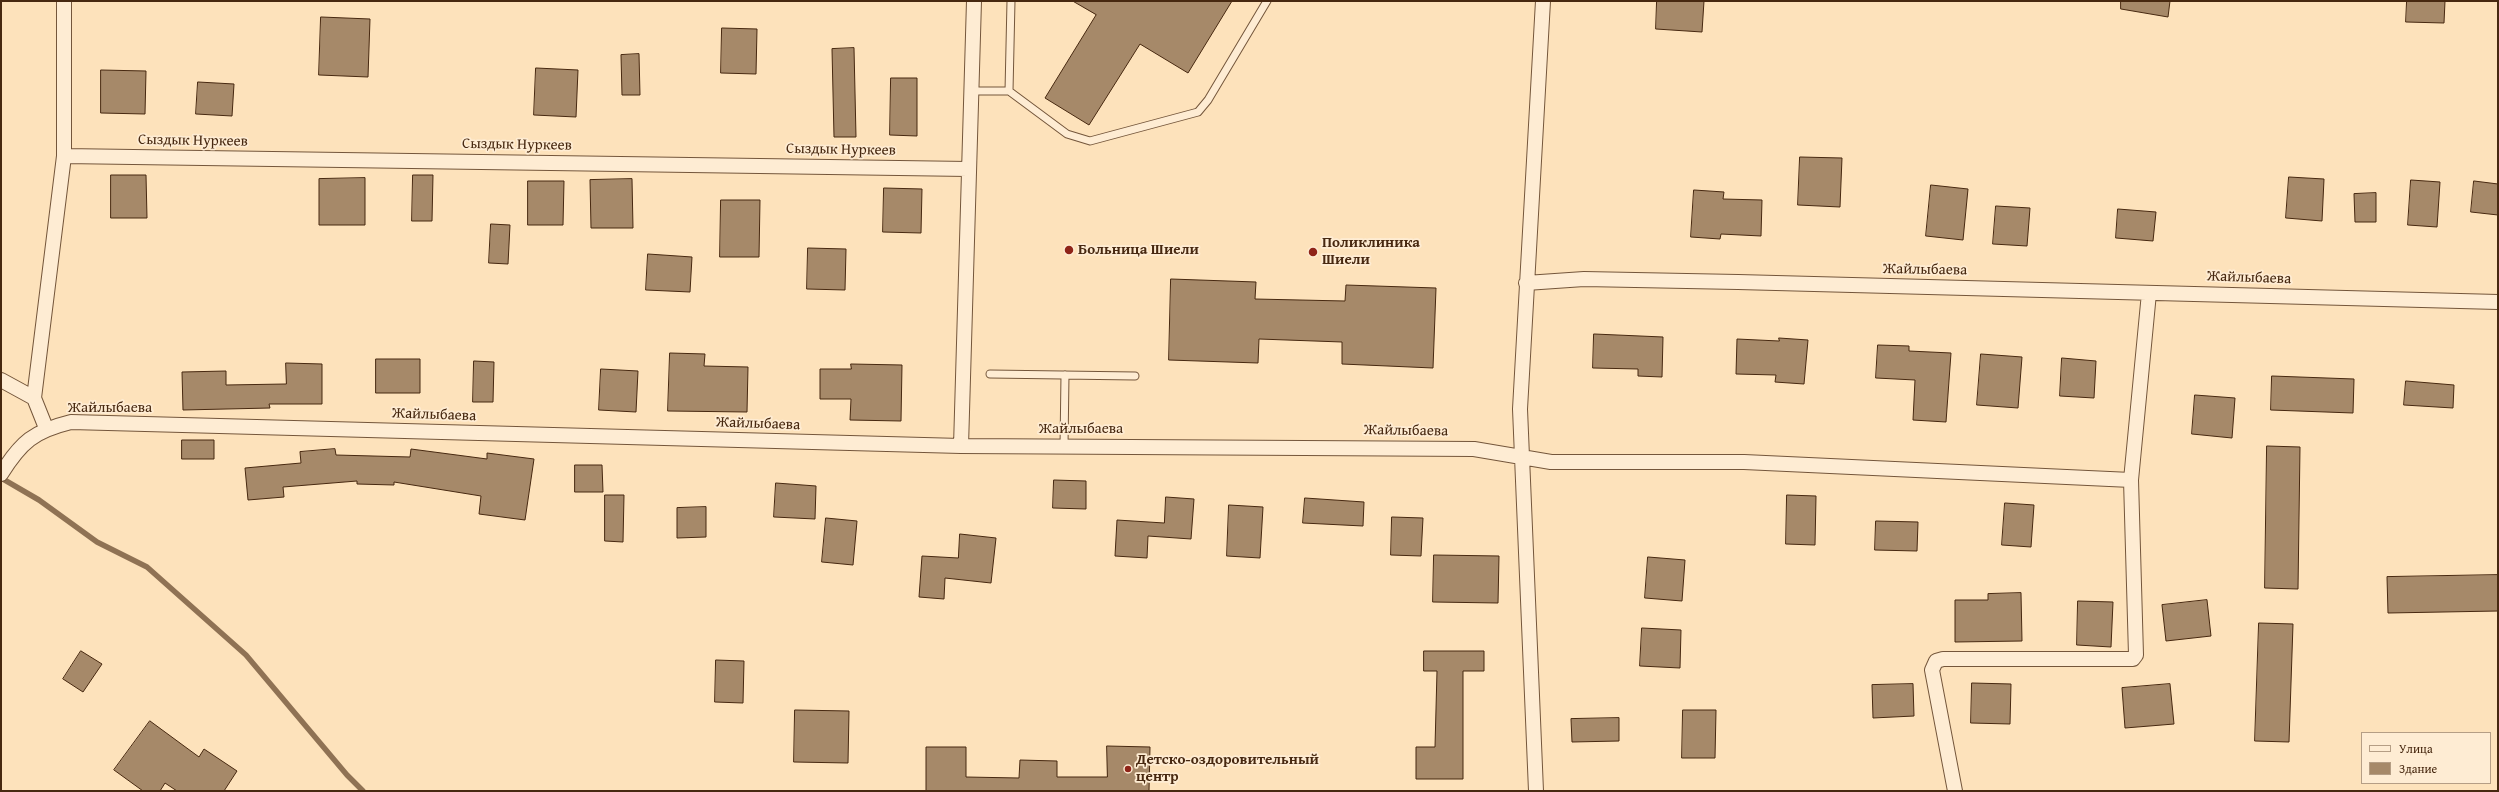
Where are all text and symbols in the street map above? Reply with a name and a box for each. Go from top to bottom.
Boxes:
street label: Сыздык Нуркеев [138,131,248,151]
street label: Сыздык Нуркеев [462,135,572,155]
street label: Сыздык Нуркеев [786,140,896,160]
place label: Поликлиника Шиели [1322,234,1420,269]
place label: Больница Шиели [1078,241,1199,259]
marker: Больница Шиели [1063,244,1075,256]
marker: Поликлиника Шиели [1307,246,1319,258]
street label: Жайлыбаева [1883,260,1967,280]
street label: Жайлыбаева [2206,268,2292,288]
street label: Жайлыбаева [68,399,152,417]
street label: Жайлыбаева [391,405,477,425]
street label: Жайлыбаева [715,414,801,434]
street label: Жайлыбаева [1039,420,1123,438]
street label: Жайлыбаева [1364,421,1448,441]
legend [2361,732,2491,784]
text: Улица [2399,740,2433,757]
place label: Детско-оздоровительный центр [1136,751,1319,786]
text: Здание [2399,760,2437,777]
marker: Детско-оздоровительный центр [1123,764,1133,774]

